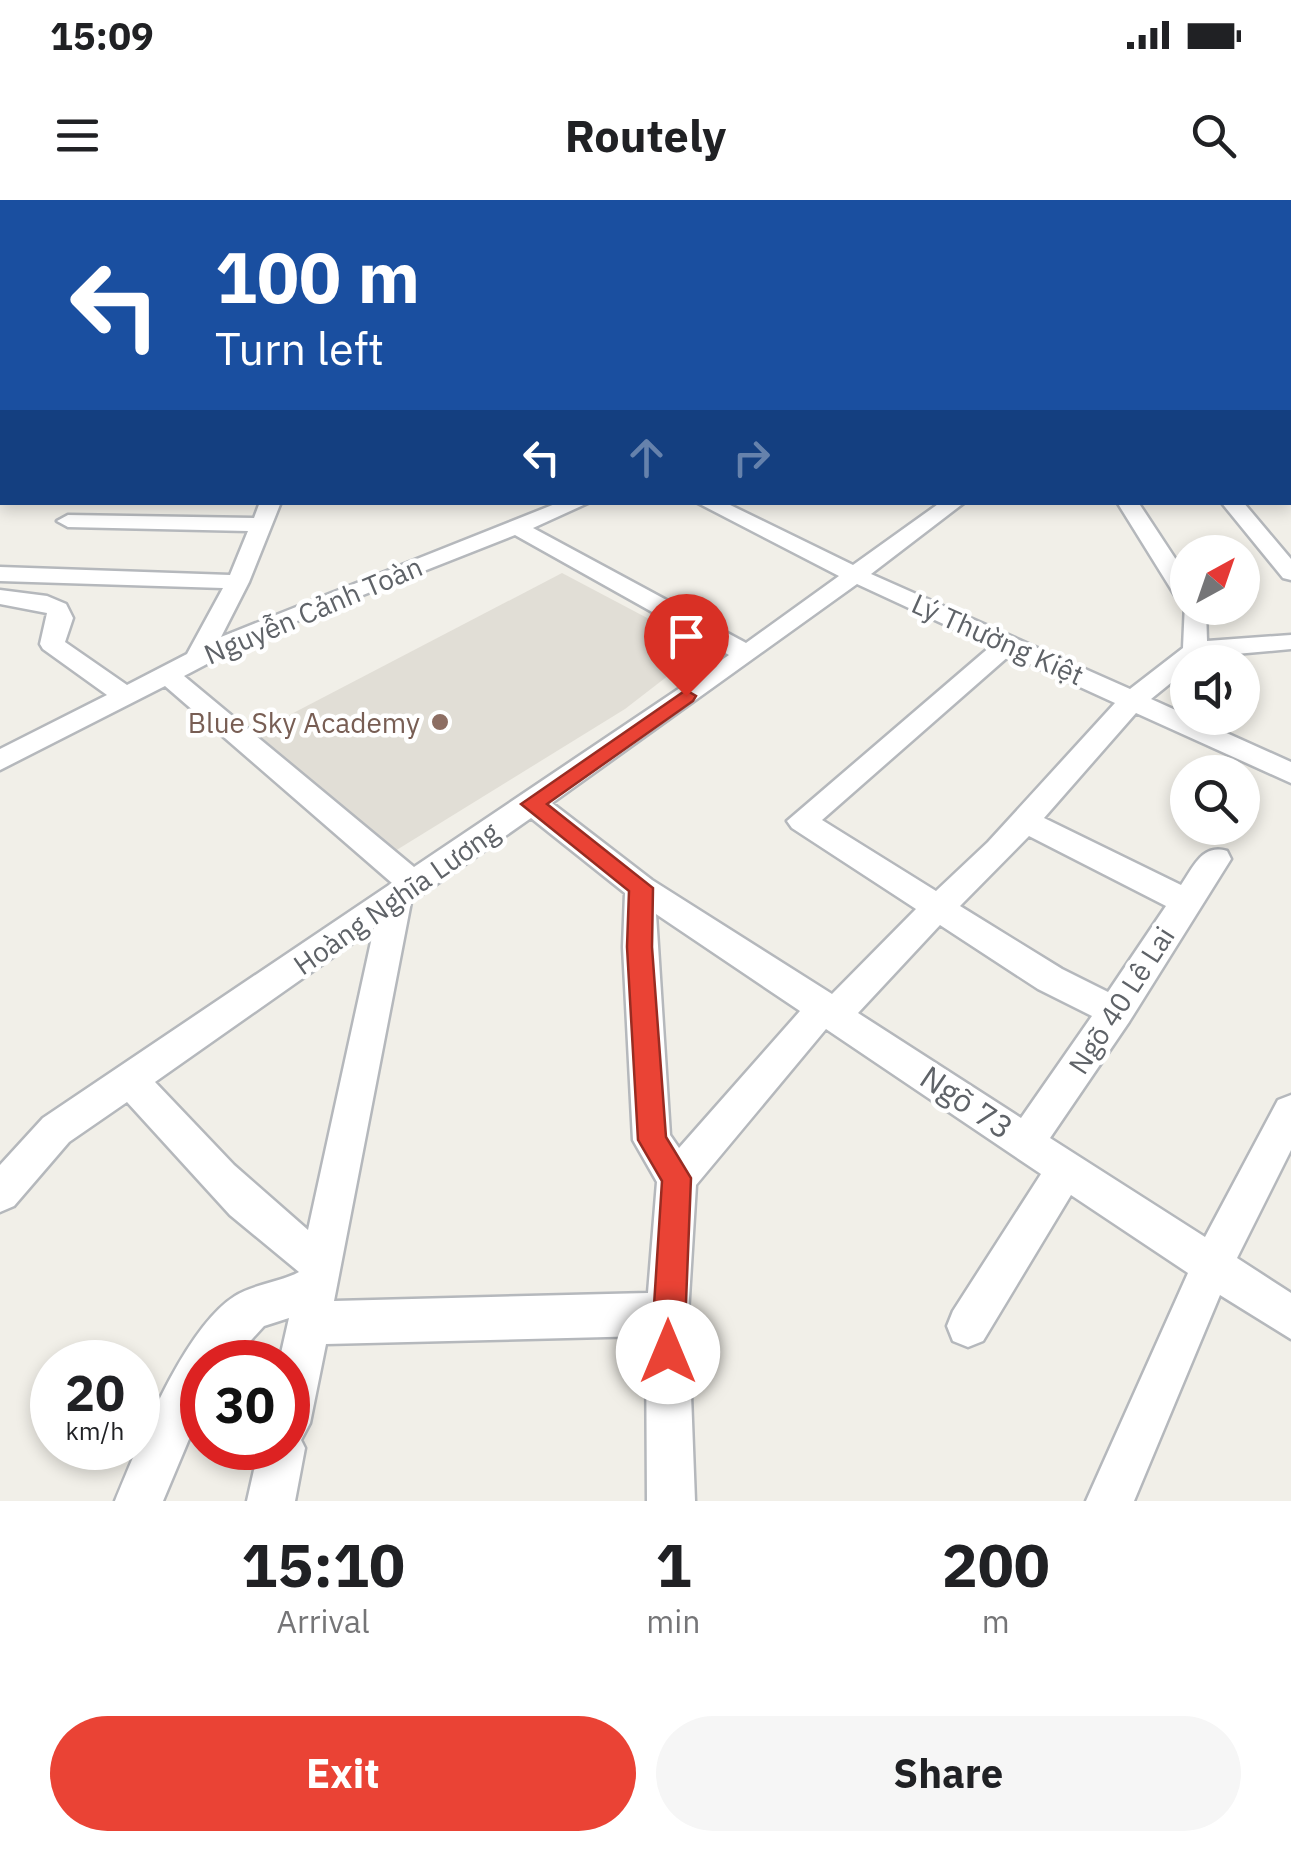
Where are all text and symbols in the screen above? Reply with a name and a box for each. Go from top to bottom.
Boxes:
text: 15:09 [50,11,154,60]
text: Routely [565,106,726,164]
icon: menu [50,108,105,163]
icon: search [1186,108,1241,163]
text: 100 m [215,231,420,322]
icon: left [50,240,180,370]
text: Turn left [215,319,384,377]
icon: left [514,430,569,485]
icon: ahead [619,430,674,485]
icon: right [724,430,779,485]
north arrow [1170,535,1260,625]
map controls [1170,535,1260,845]
street label: Nguyễn Cảnh Toàn [198,547,428,673]
street label: Lý Thường Kiệt [906,585,1090,693]
pin [644,594,729,697]
icon: arrive [659,609,714,664]
button: sound [1170,645,1260,735]
place label: Blue Sky Academy [188,704,420,741]
marker: Blue Sky Academy [429,711,451,733]
button: search [1170,755,1260,845]
street label: Hoàng Nghĩa Lương [286,813,506,983]
street label: Ngõ 40 Lê Lai [1060,919,1182,1081]
street label: Ngõ 73 [912,1056,1022,1148]
position arrow [616,1300,720,1404]
speed limit sign: 30 [180,1340,310,1470]
text: 20 [65,1360,125,1425]
text: km/h [66,1414,124,1447]
text: 15:10 [241,1525,405,1604]
text: 1 [655,1525,691,1604]
text: 200 [942,1525,1050,1604]
text: Arrival [277,1600,370,1642]
text: min [646,1600,700,1642]
text: m [982,1600,1010,1642]
button: Exit [50,1716,636,1831]
button: Share [656,1716,1241,1831]

